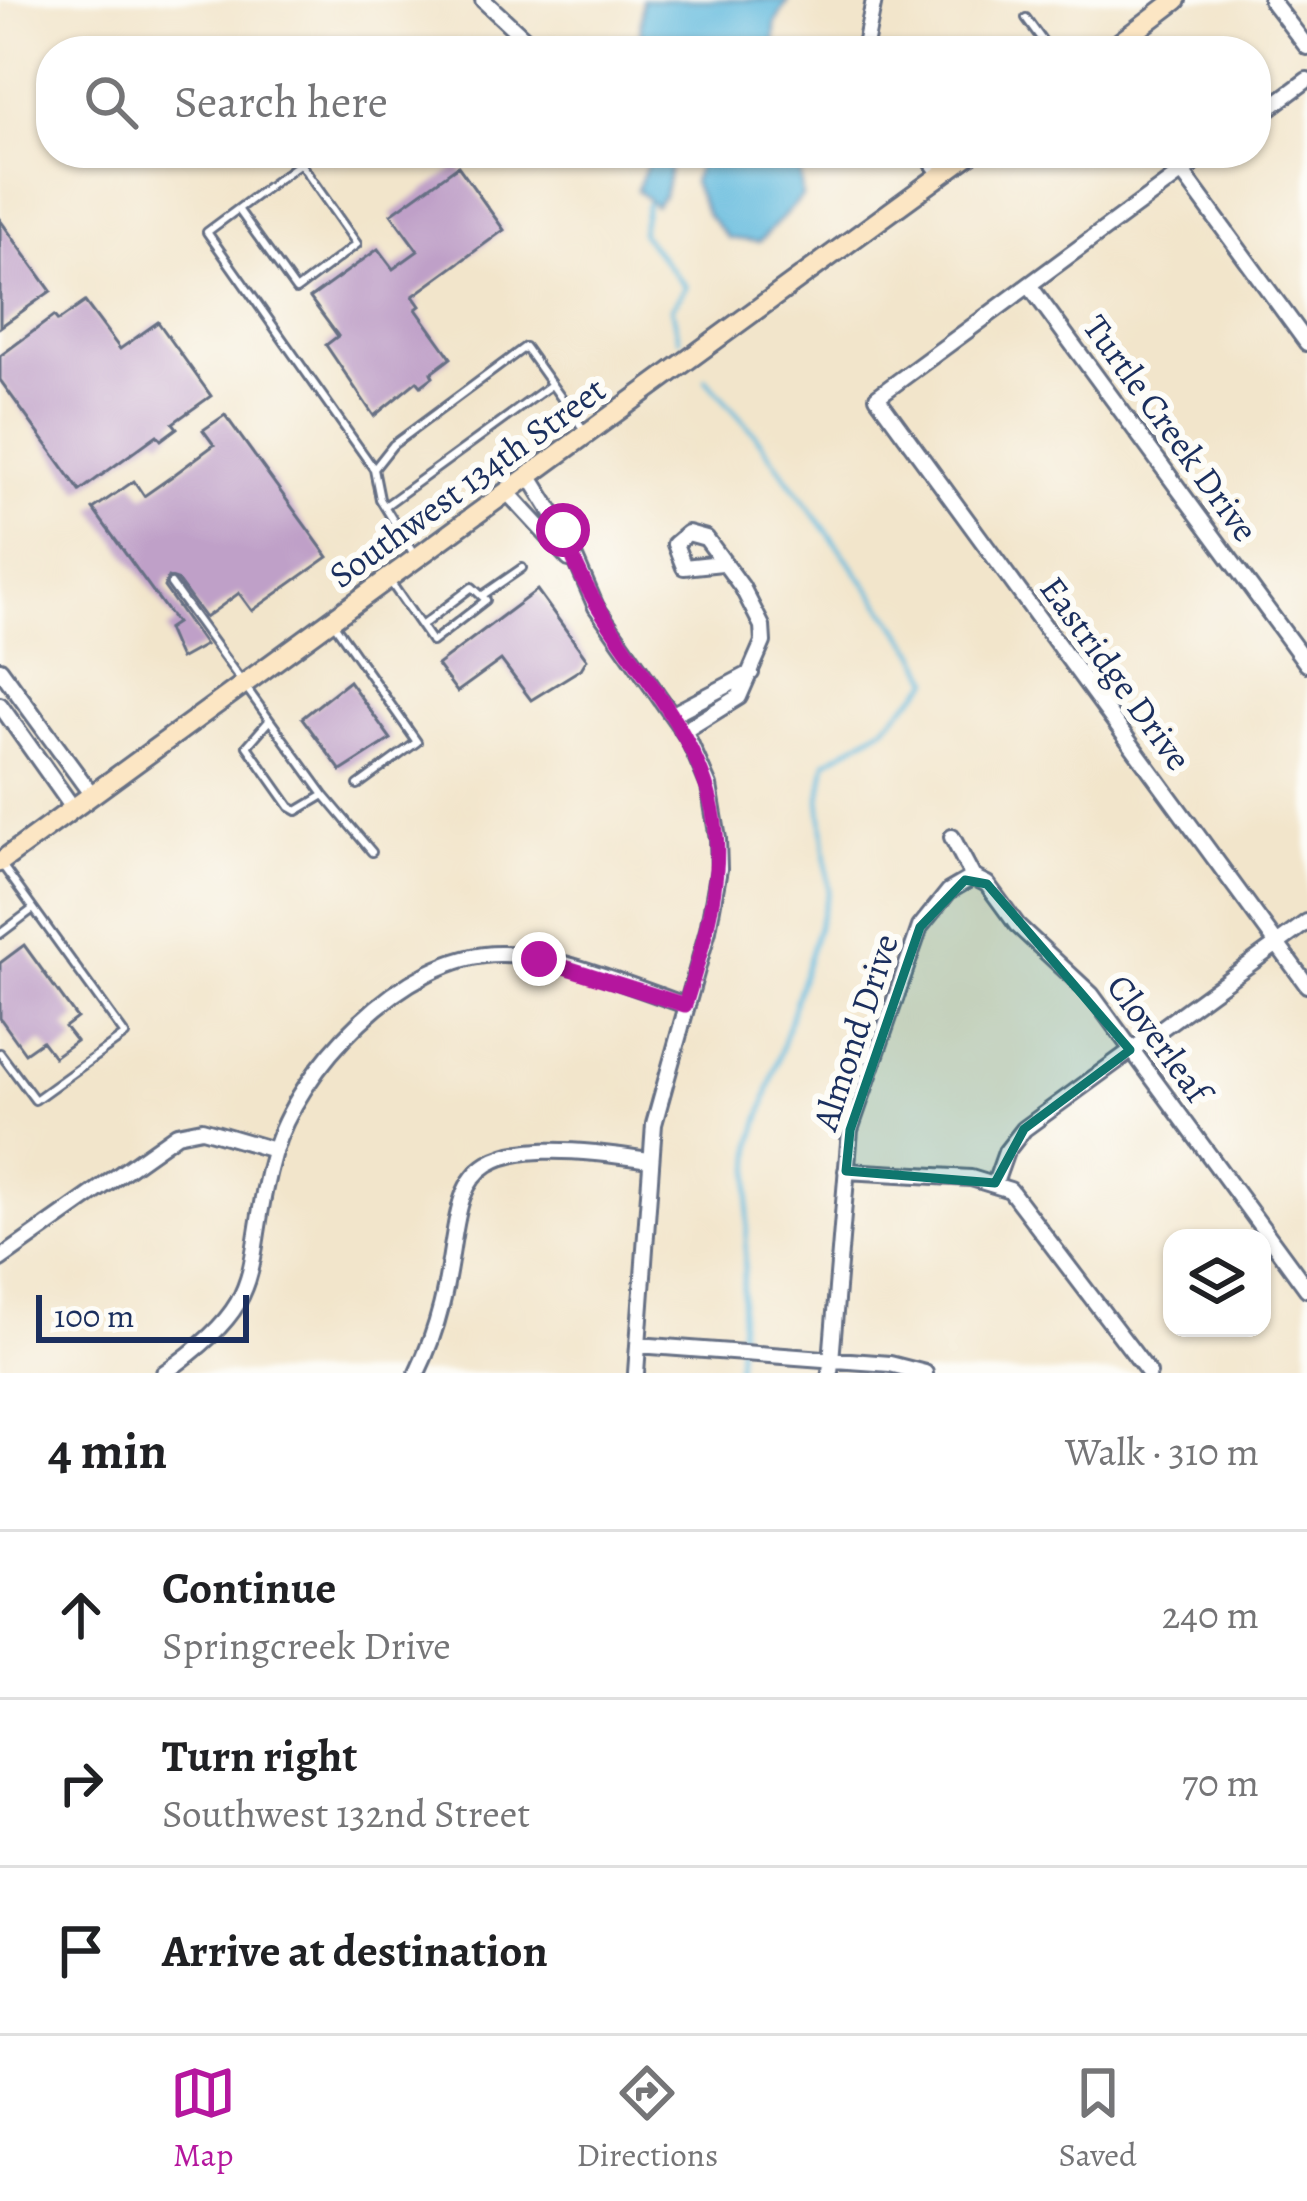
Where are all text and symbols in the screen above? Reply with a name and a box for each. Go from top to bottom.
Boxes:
search box [36,36,1271,168]
icon: search [78,69,144,135]
text: Search here [174,71,388,133]
street label: Turtle Creek Drive [1072,305,1270,551]
street label: Southwest 134th Street [319,365,615,599]
route start [536,503,590,557]
street label: Eastridge Drive [1029,566,1203,780]
street label: Almond Drive [800,927,910,1138]
route end [512,932,566,986]
street label: Cloverleaf [1096,964,1225,1116]
map controls [1163,1229,1271,1337]
button: layers [1163,1229,1271,1337]
scale bar [36,1289,249,1342]
text: 100 m [54,1293,134,1338]
text: 4 min [48,1416,167,1486]
text: Walk · 310 m [1065,1425,1259,1478]
text: Continue [162,1557,336,1619]
icon: ahead [48,1582,114,1648]
text: 240 m [1162,1588,1259,1641]
text: Springcreek Drive [162,1619,451,1672]
text: Turn right [162,1725,357,1787]
icon: right [48,1750,114,1816]
text: 70 m [1182,1756,1259,1809]
text: Southwest 132nd Street [162,1787,530,1840]
icon: arrive [48,1918,114,1984]
text: Arrive at destination [162,1920,548,1982]
tab: Map [170,2060,236,2177]
tab: Directions [577,2060,718,2177]
tab: Saved [1059,2060,1137,2177]

